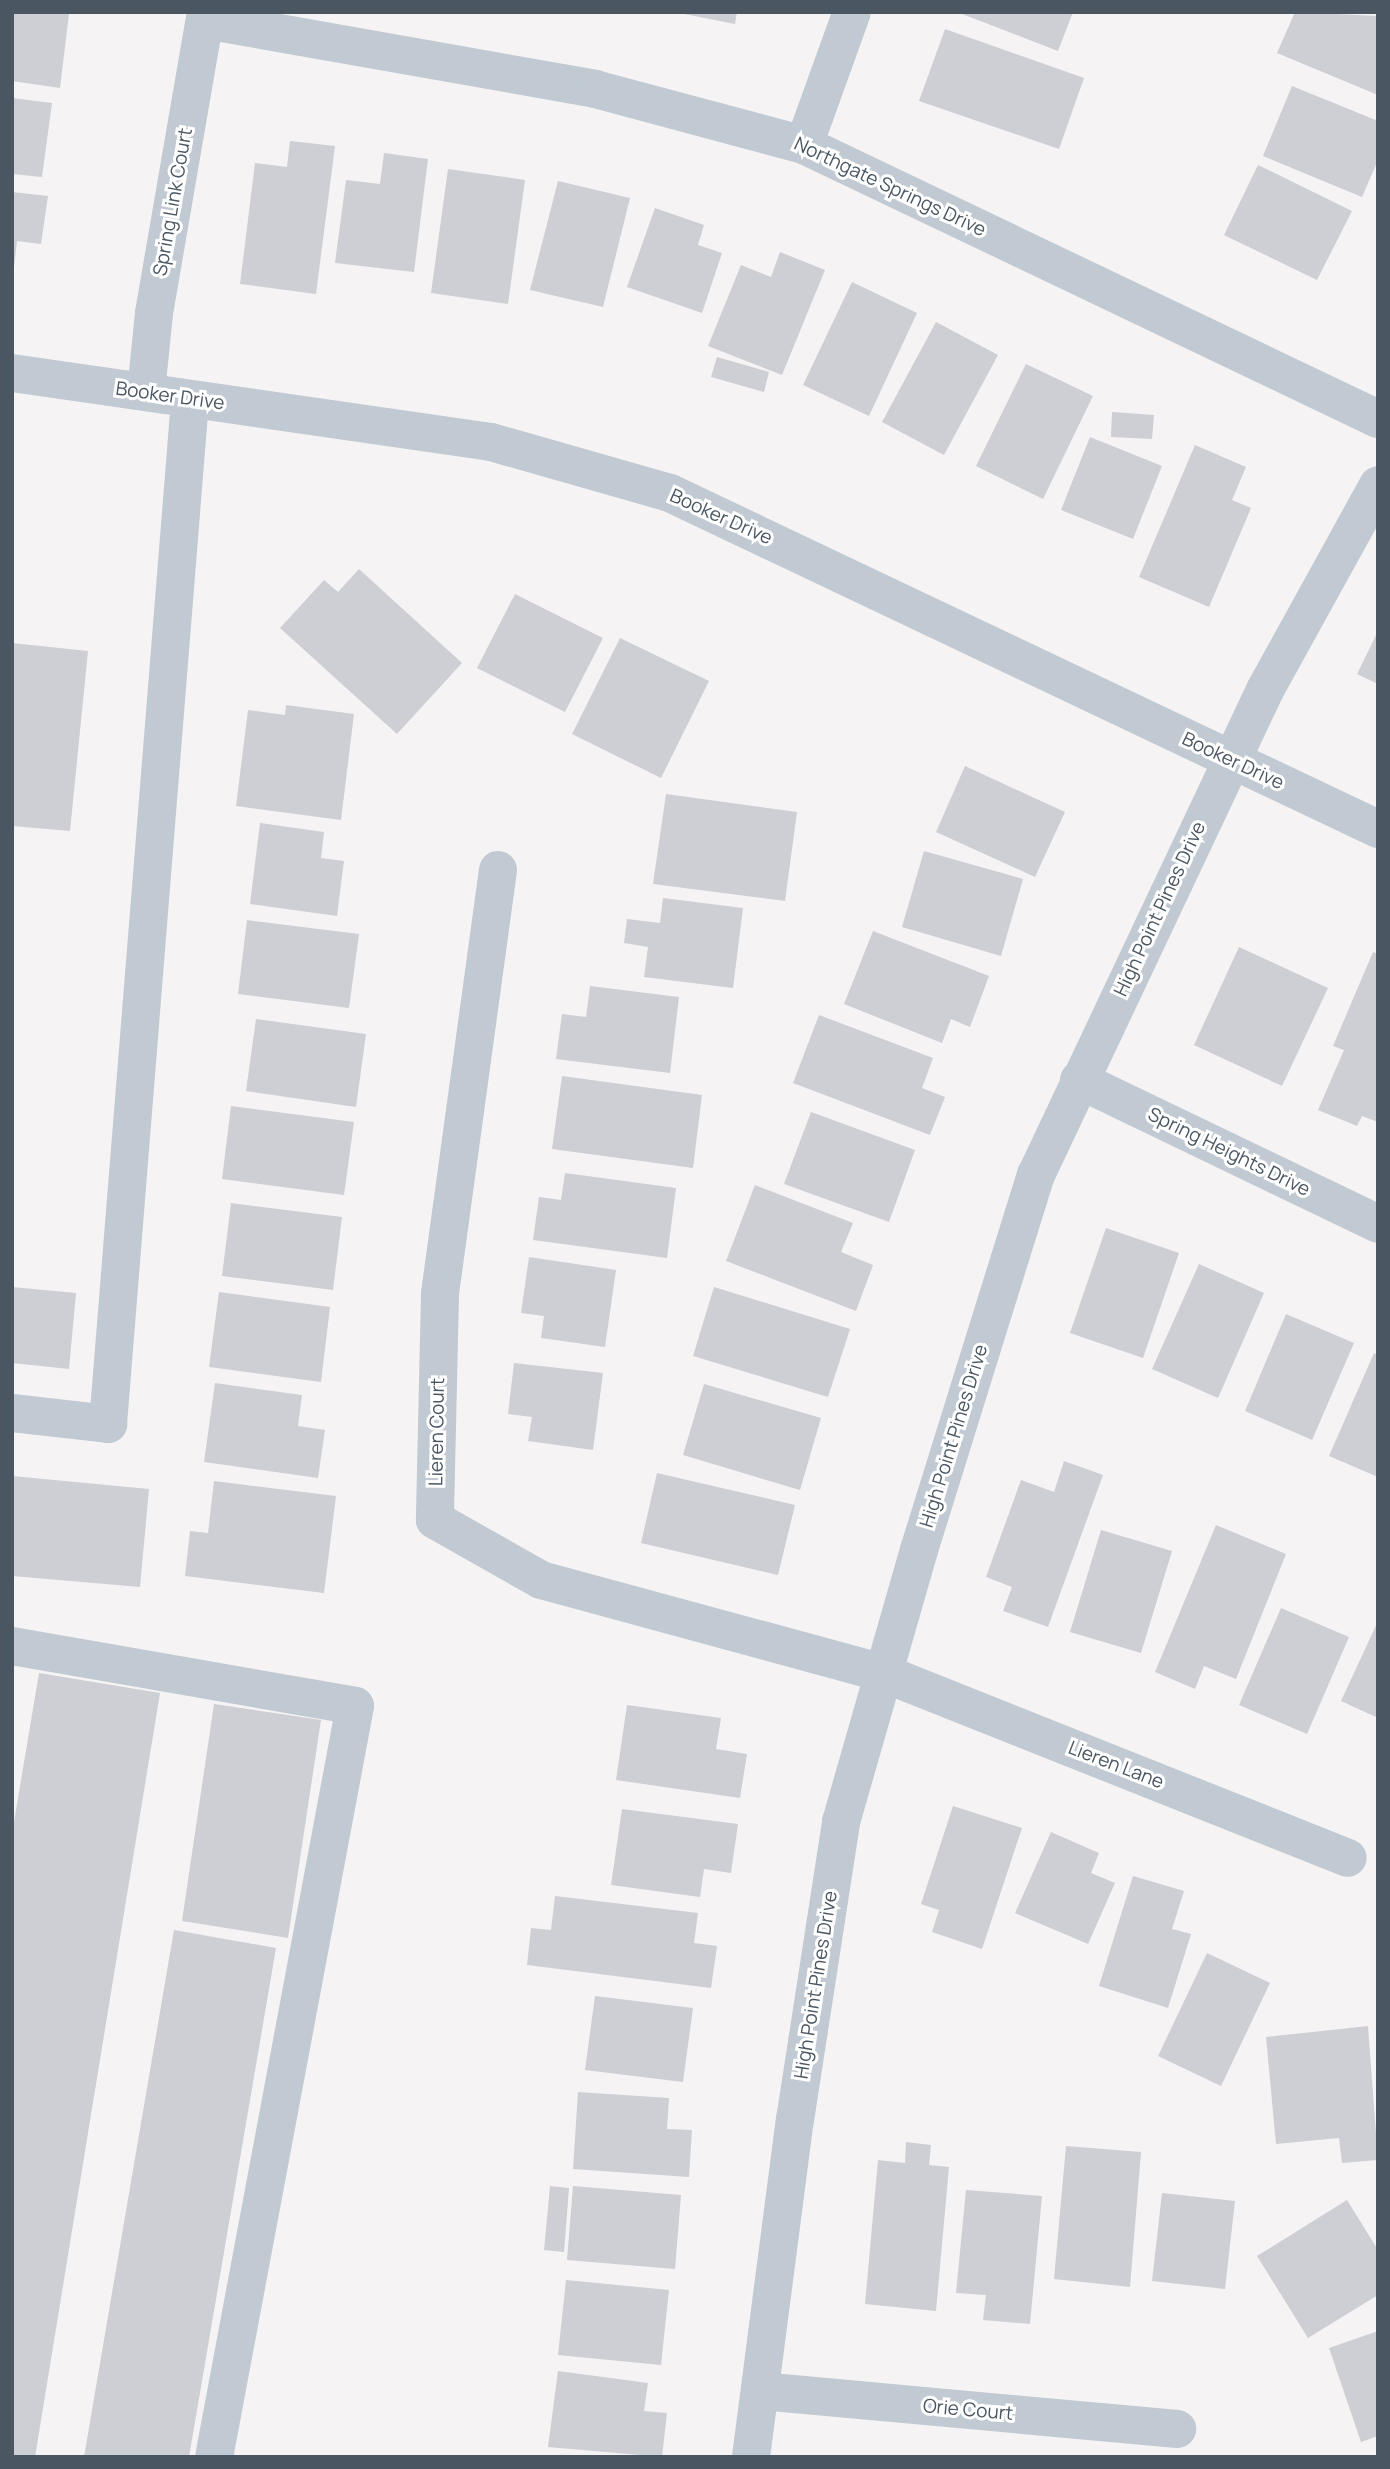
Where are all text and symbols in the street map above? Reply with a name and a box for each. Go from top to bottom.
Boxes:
street label: Spring Link Court [149,126,197,278]
street label: Northgate Springs Drive [791,133,989,241]
street label: Booker Drive [114,377,226,415]
street label: Booker Drive [666,484,776,550]
street label: Booker Drive [1179,728,1287,794]
street label: High Point Pines Drive [1110,818,1210,1000]
street label: Spring Heights Drive [1144,1103,1314,1201]
street label: High Point Pines Drive [915,1342,993,1530]
street label: Lieren Court [425,1378,449,1486]
street label: Lieren Lane [1065,1736,1167,1794]
street label: High Point Pines Drive [790,1889,842,2081]
street label: Orie Court [922,2395,1014,2425]

